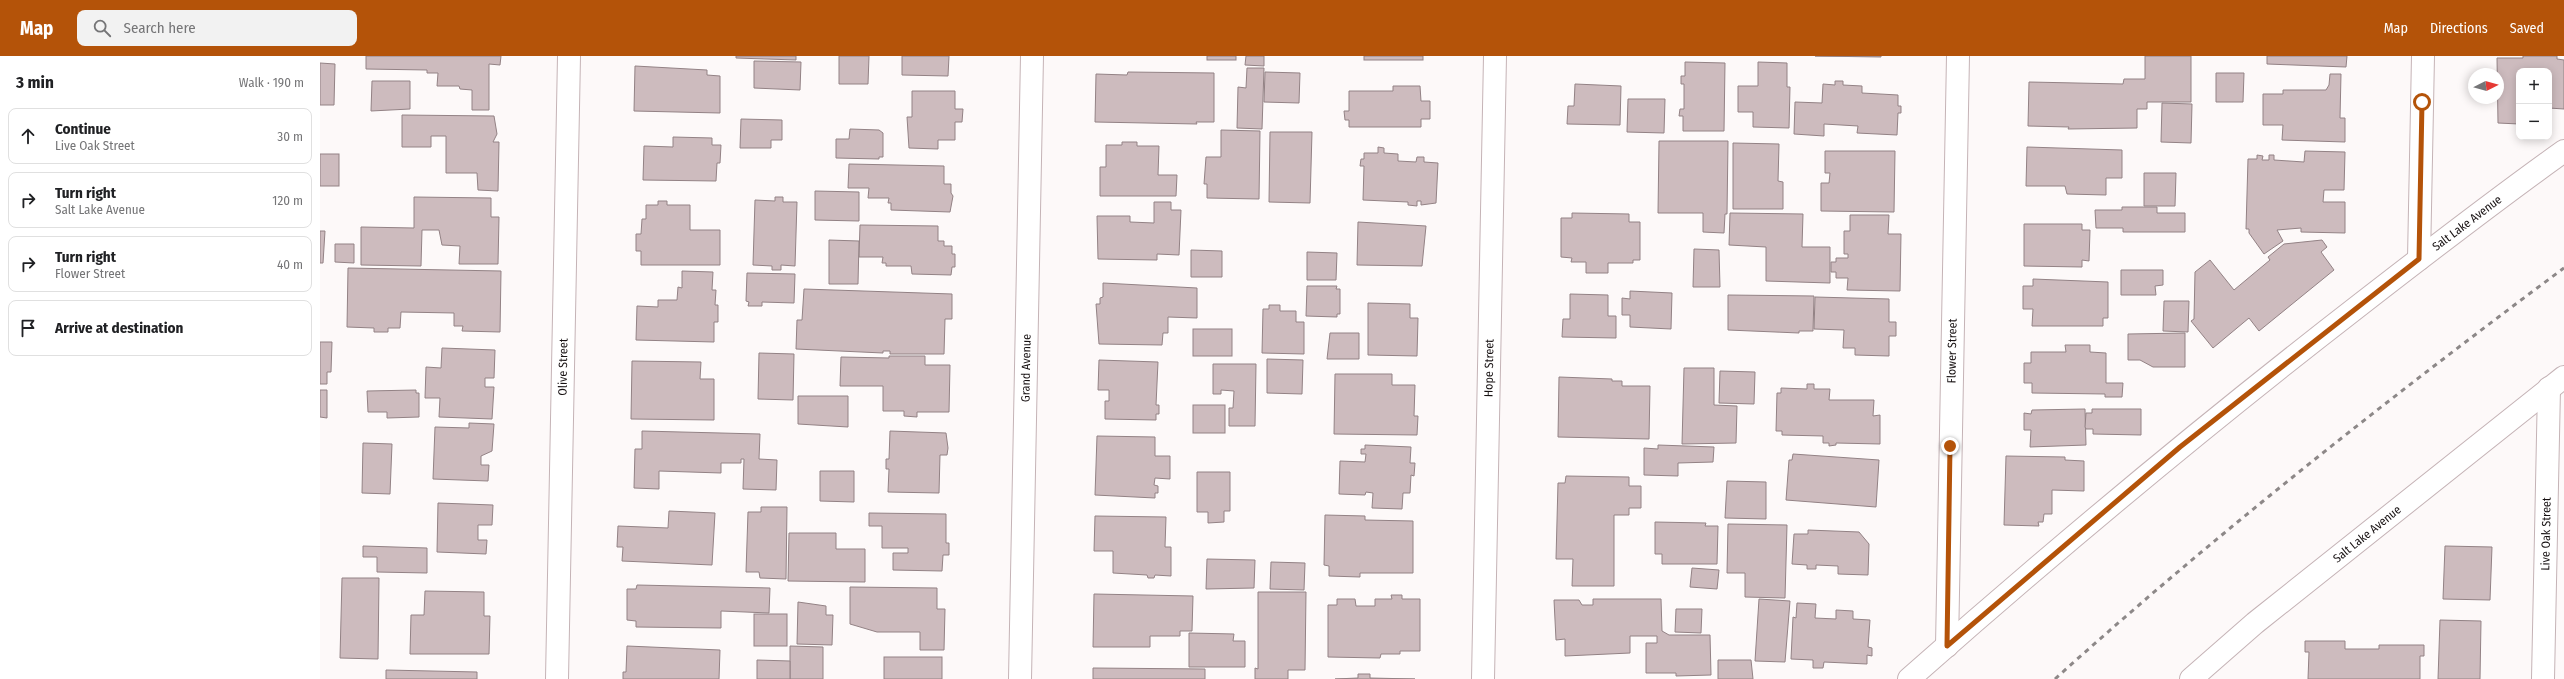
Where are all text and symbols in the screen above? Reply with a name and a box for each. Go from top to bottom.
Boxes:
search box [77,10,357,46]
text: Map [20,17,53,40]
icon: search [91,17,113,39]
text: Search here [123,19,196,37]
text: Map [2384,20,2408,37]
text: Directions [2430,20,2488,37]
text: Saved [2510,20,2544,37]
north arrow [2468,68,2504,104]
map controls [2516,68,2552,140]
button: + [2516,68,2552,104]
text: 3 min [16,72,54,93]
text: Walk · 190 m [239,75,304,90]
route start [2413,93,2431,111]
button: − [2516,104,2552,140]
text: Continue [55,120,111,138]
icon: ahead [17,125,39,147]
text: 30 m [277,129,303,144]
text: Live Oak Street [55,138,135,153]
text: Turn right [55,184,116,202]
icon: right [17,189,39,211]
street label: Salt Lake Avenue [2430,192,2504,254]
text: 120 m [272,193,303,208]
text: Salt Lake Avenue [55,202,145,217]
text: Turn right [55,248,116,266]
icon: right [17,253,39,275]
text: 40 m [277,257,303,272]
text: Flower Street [55,266,125,281]
icon: arrive [17,317,39,339]
street label: Flower Street [1944,318,1960,384]
text: Arrive at destination [55,319,183,337]
street label: Grand Avenue [1018,334,1034,402]
street label: Olive Street [556,338,571,396]
street label: Hope Street [1481,339,1497,397]
route end [1941,437,1959,455]
street label: Live Oak Street [2538,497,2554,571]
street label: Salt Lake Avenue [2330,502,2404,566]

